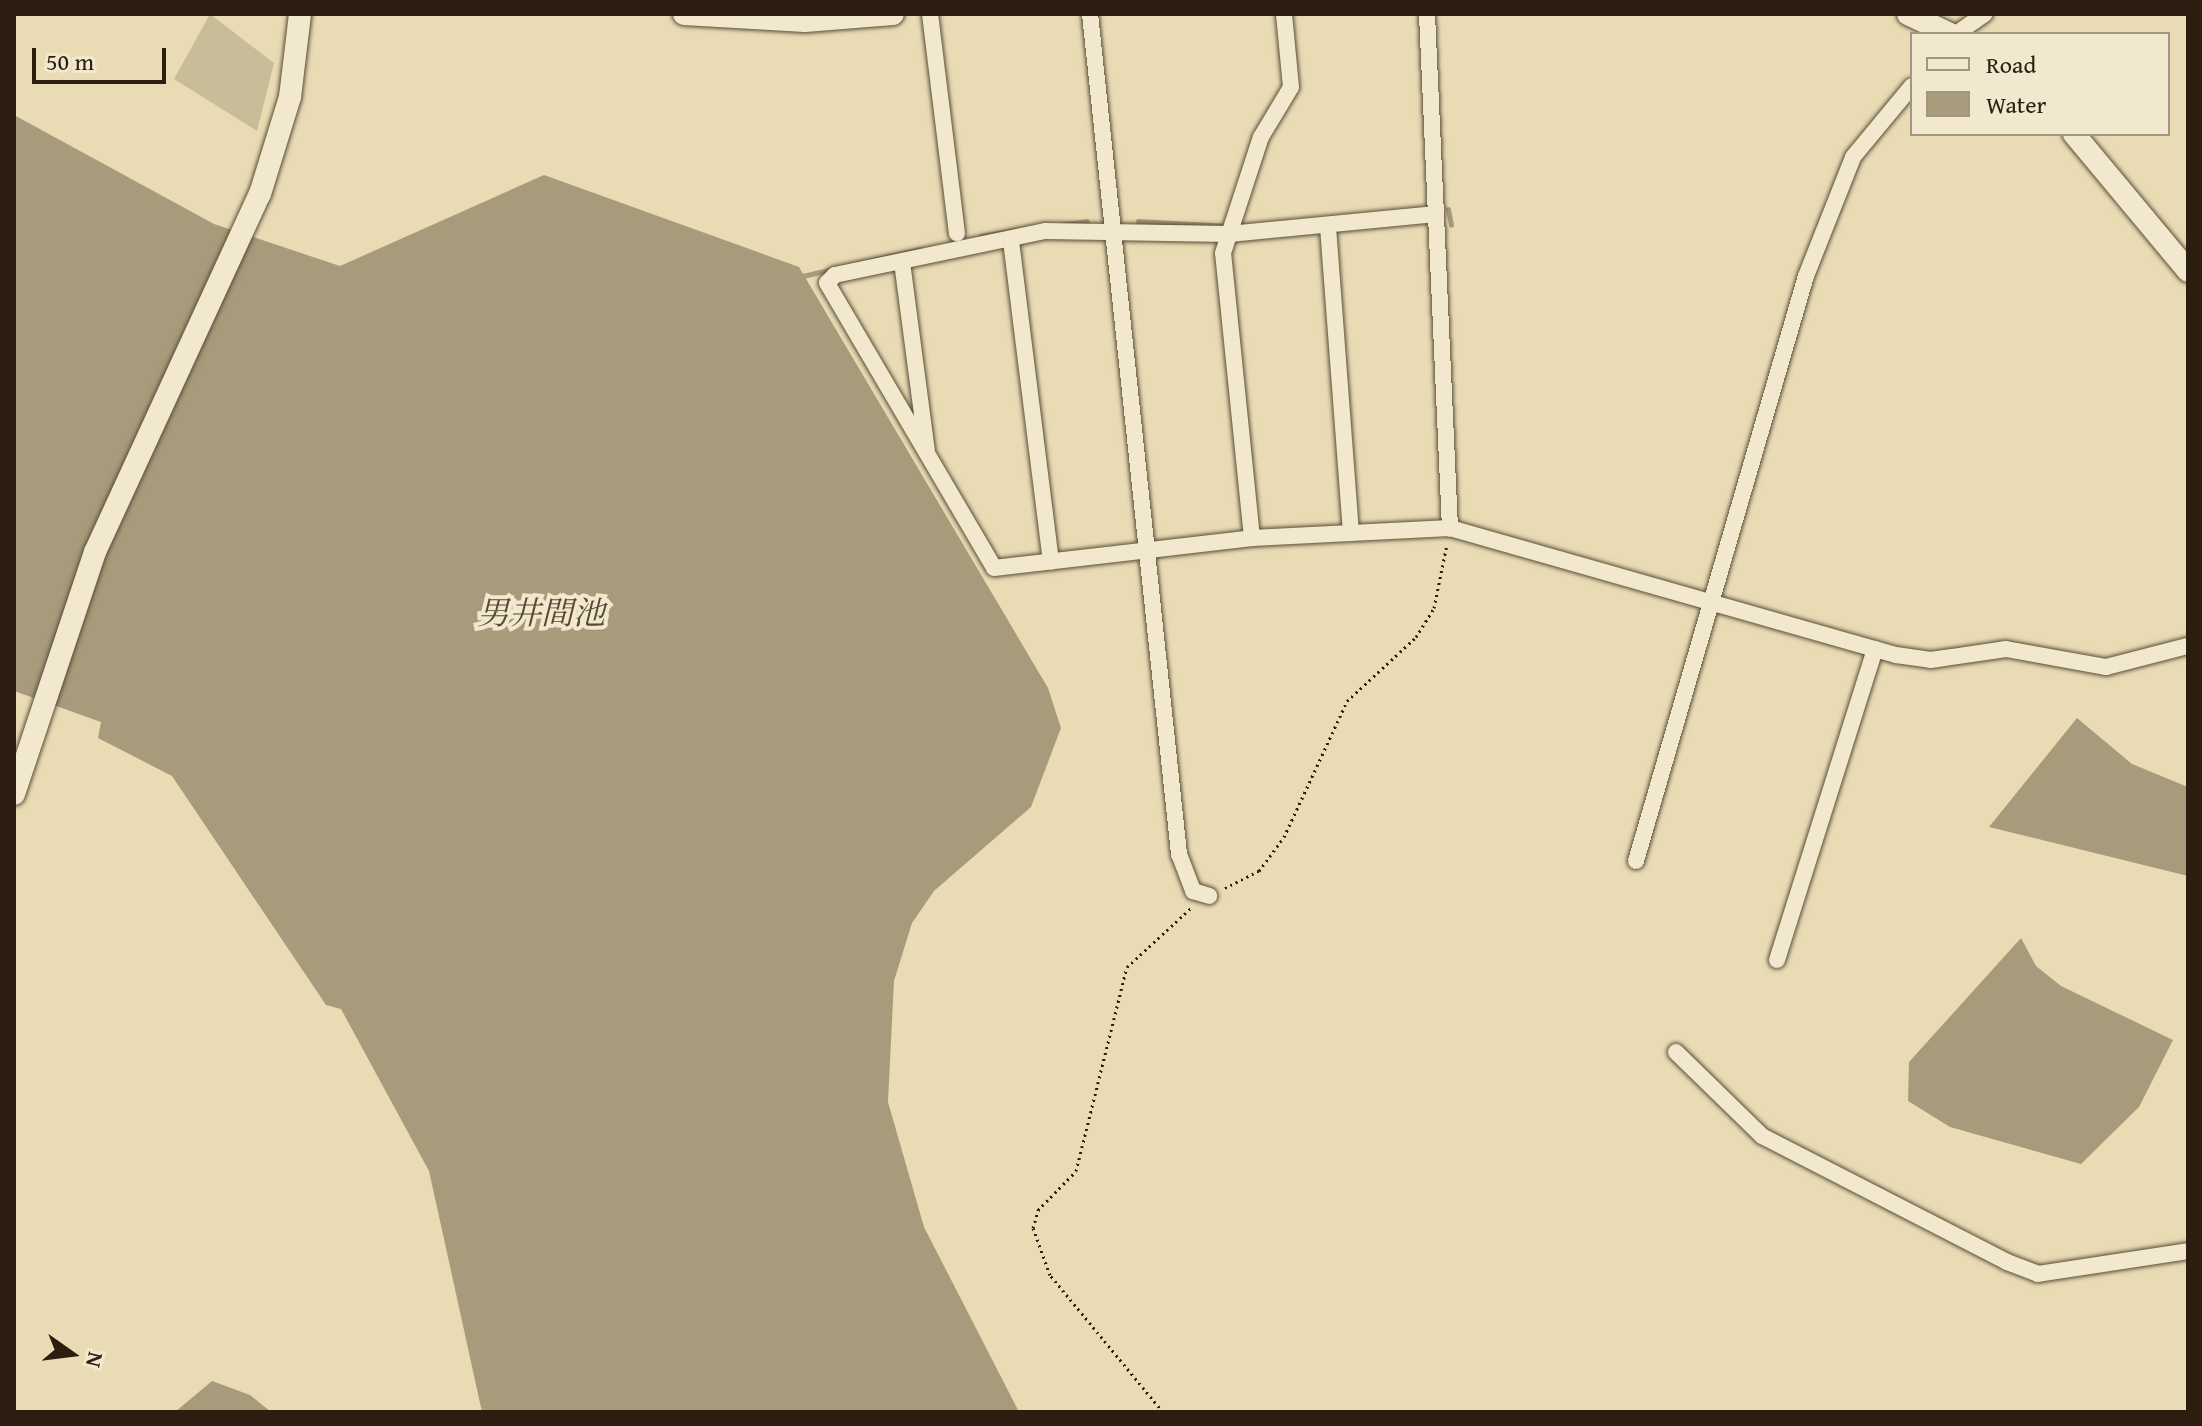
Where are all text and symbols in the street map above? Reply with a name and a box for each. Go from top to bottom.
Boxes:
scale bar [36,32,170,82]
legend [1910,32,2170,136]
text: 50 m [46,44,94,79]
text: Road [1986,47,2036,82]
text: Water [1986,87,2046,122]
water label: 男井間池 [477,594,605,632]
north arrow [32,1314,112,1394]
text: N [78,1349,113,1371]

